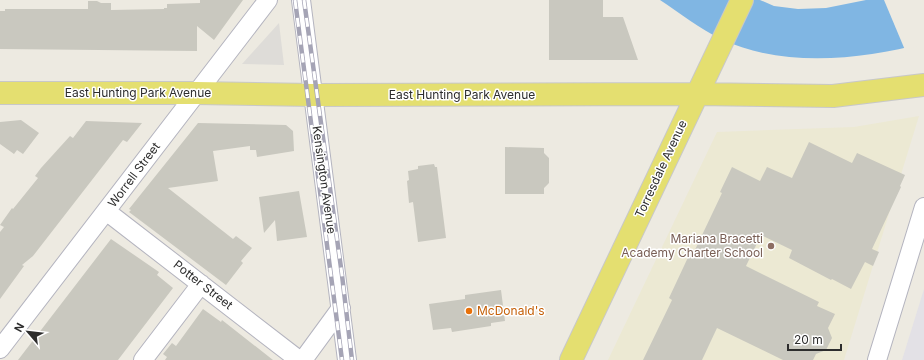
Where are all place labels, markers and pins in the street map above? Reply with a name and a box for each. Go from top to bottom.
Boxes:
place label: Mariana Bracetti Academy Charter School [621,231,763,260]
marker: Mariana Bracetti Academy Charter School [766,241,776,251]
place label: McDonald's [477,303,545,318]
marker: McDonald's [464,306,474,316]

